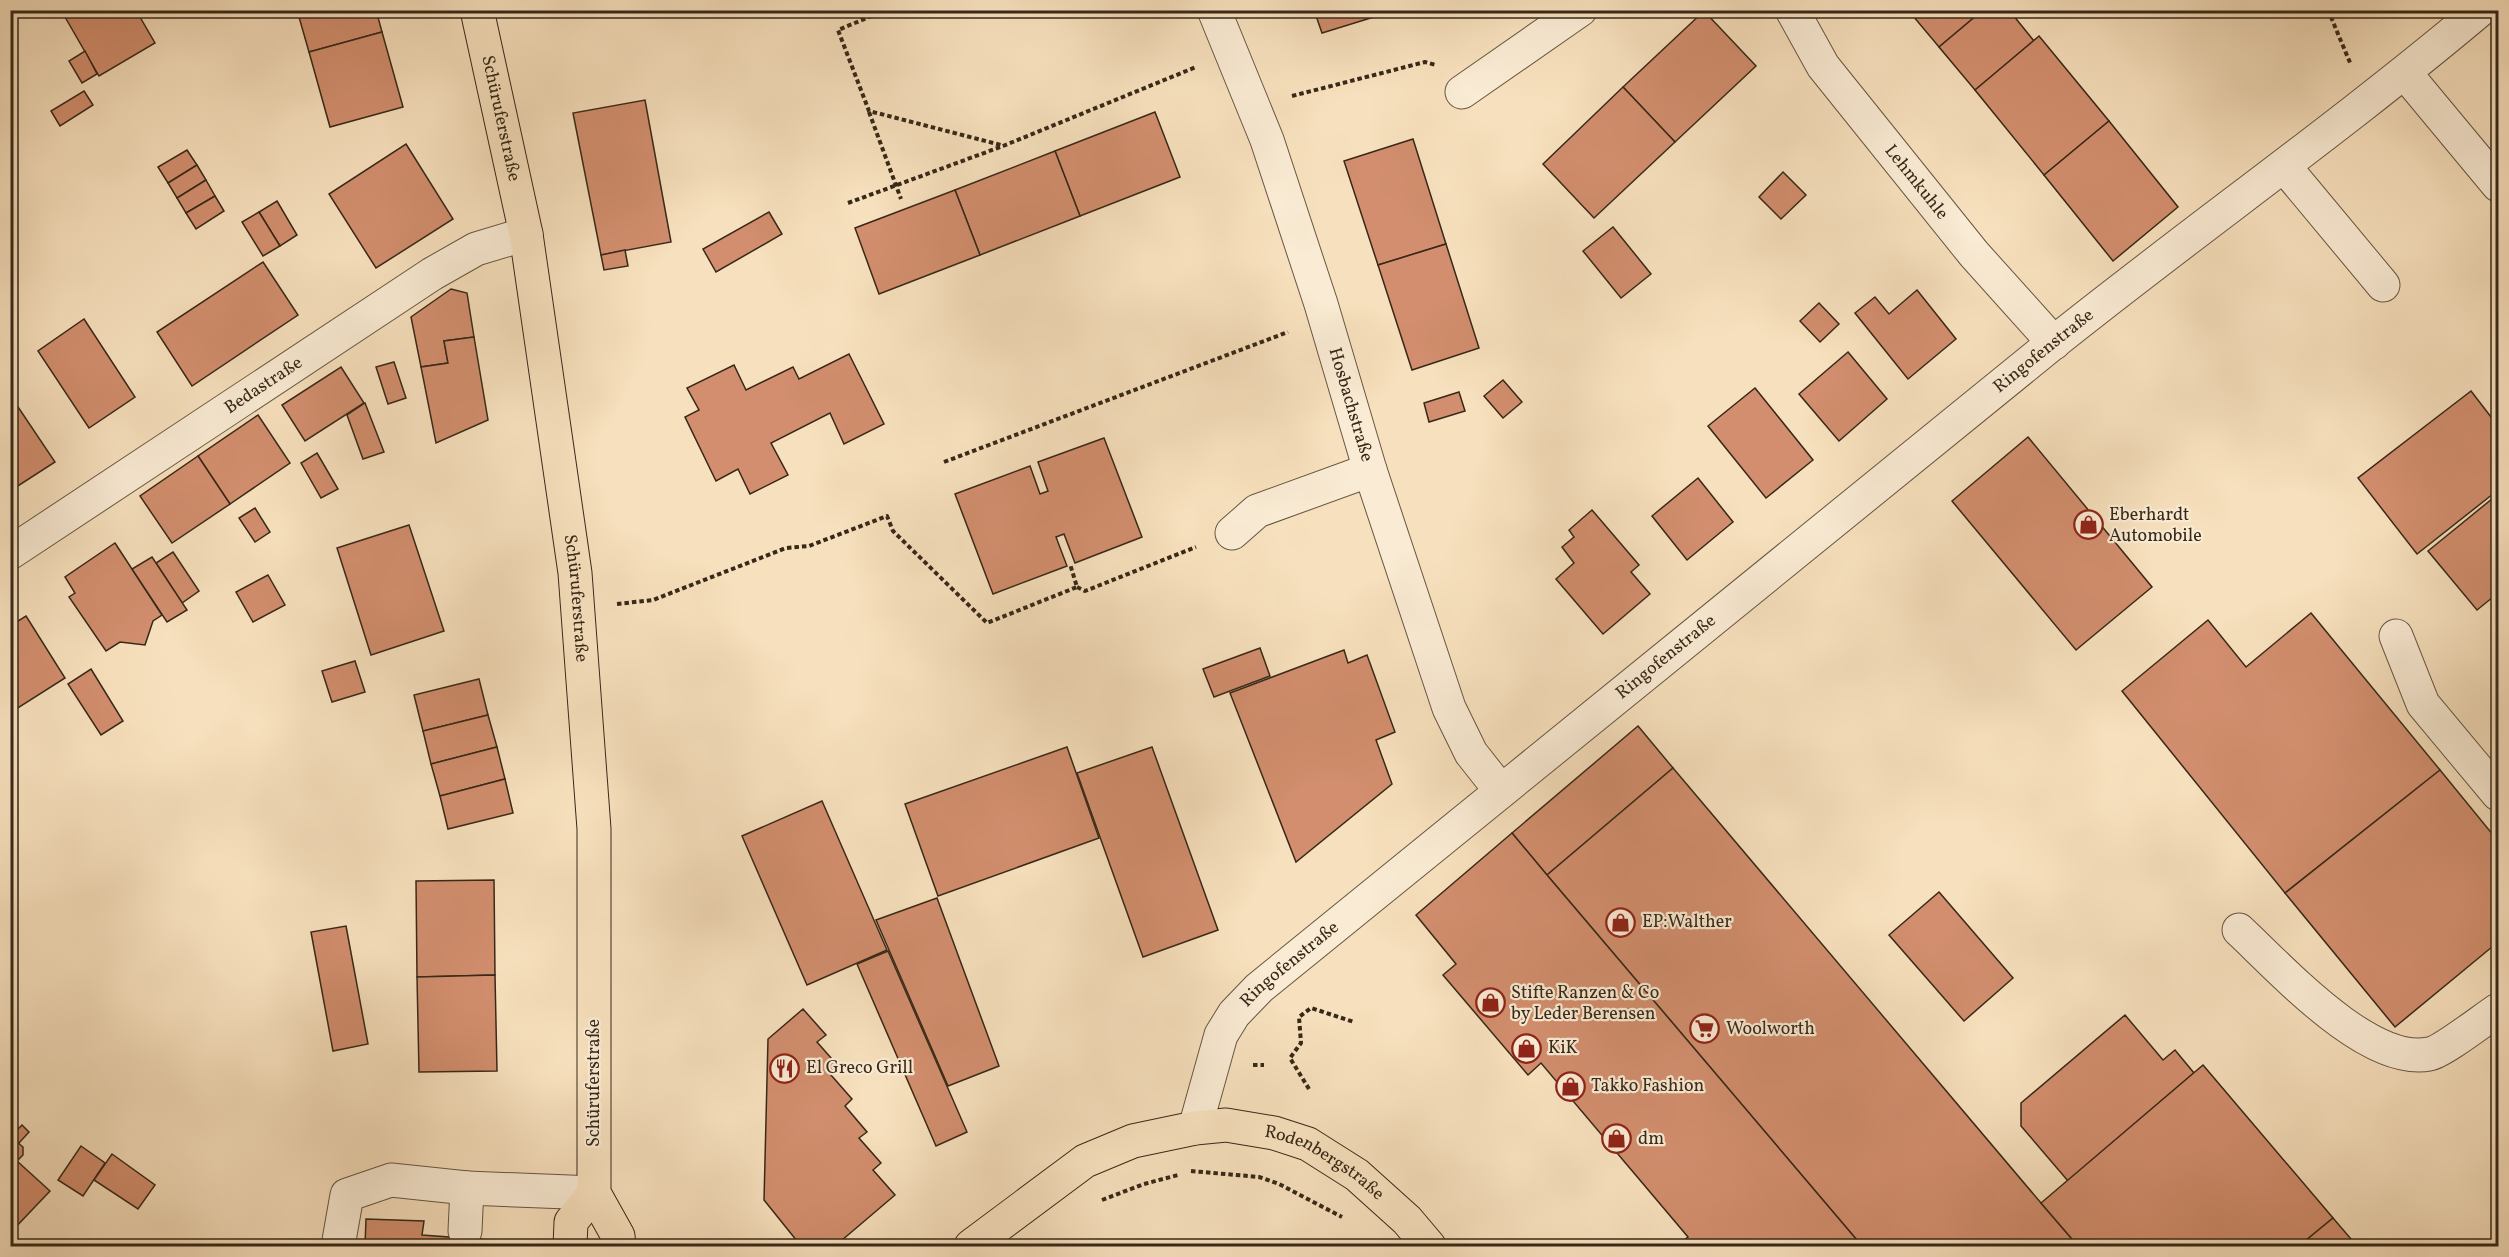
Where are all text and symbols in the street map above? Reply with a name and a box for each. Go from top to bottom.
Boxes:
street label: Schüruferstraße [475,53,527,184]
street label: Lehmkuhle [1878,139,1954,225]
street label: Ringofenstraße [1988,303,2099,399]
street label: Hosbachstraße [1322,345,1379,465]
street label: Bedastraße [220,350,308,420]
place label: Eberhardt Automobile [2109,503,2202,549]
shop icon: Eberhardt Automobile [2072,509,2104,541]
street label: Schüruferstraße [557,533,594,663]
street label: Ringofenstraße [1610,608,1721,705]
shop icon: EP:Walther [1605,906,1637,938]
place label: EP:Walther [1642,910,1732,935]
street label: Ringofenstraße [1234,915,1344,1013]
place label: Stifte Ranzen & Co by Leder Berensen [1511,981,1659,1027]
shop icon: Stifte Ranzen & Co by Leder Berensen [1474,987,1506,1019]
supermarket icon: Woolworth [1689,1013,1721,1045]
place label: Woolworth [1726,1017,1815,1042]
street label: Schüruferstraße [582,1019,607,1147]
shop icon: KiK [1511,1032,1543,1064]
place label: KiK [1548,1036,1578,1061]
restaurant icon: El Greco Grill [769,1052,801,1084]
place label: El Greco Grill [806,1056,913,1081]
shop icon: Takko Fashion [1554,1070,1586,1102]
place label: Takko Fashion [1591,1074,1705,1099]
street label: Rodenbergstraße [1263,1119,1390,1206]
shop icon: dm [1601,1123,1633,1155]
place label: dm [1638,1127,1664,1152]

